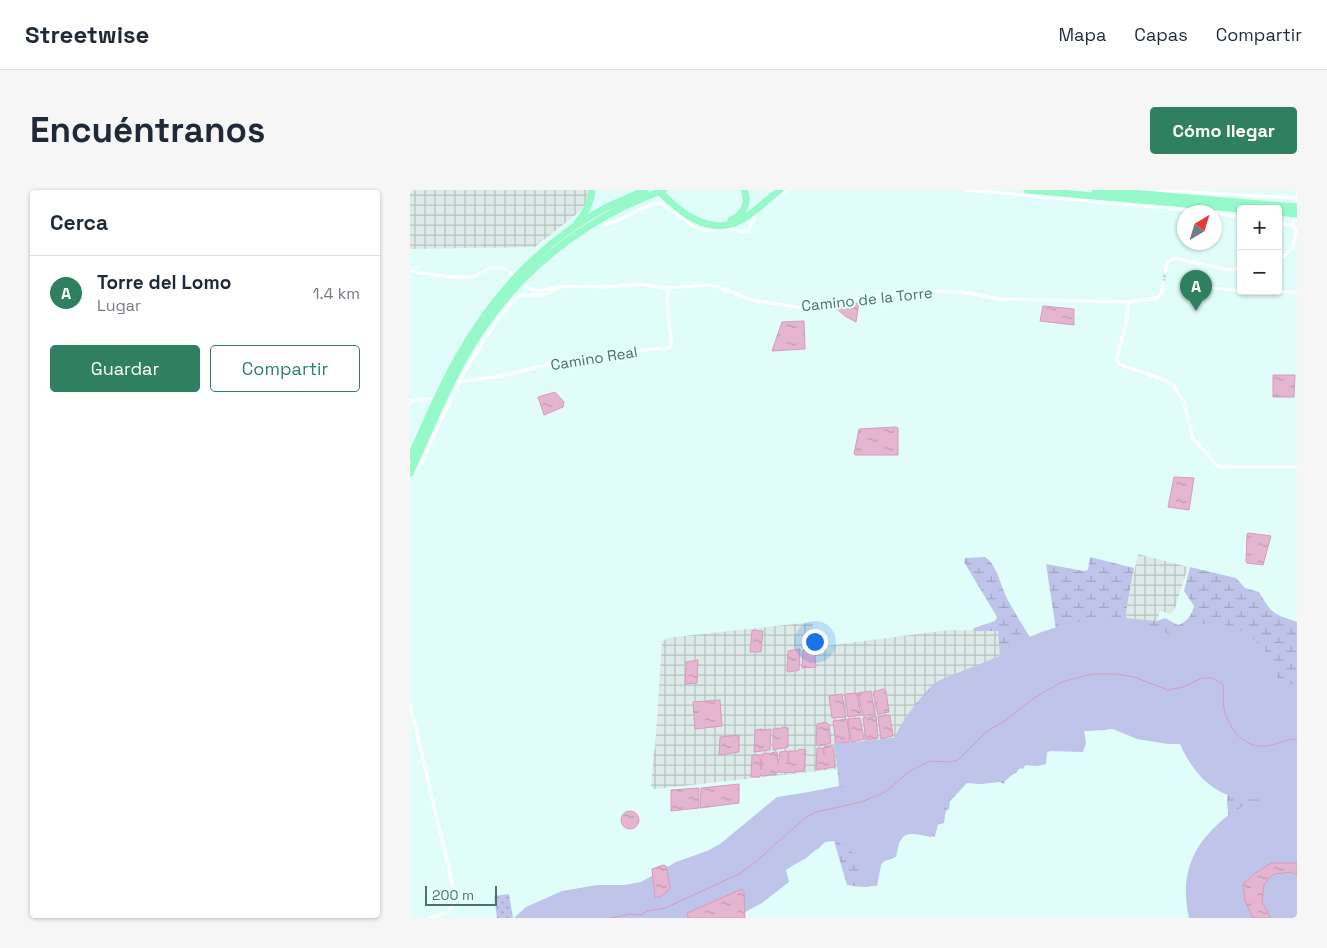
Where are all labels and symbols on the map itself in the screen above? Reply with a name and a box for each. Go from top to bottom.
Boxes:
north arrow [1177,205,1222,250]
pin: A [1180,270,1212,311]
street label: Camino de la Torre [800,283,934,315]
street label: Camino Real [549,342,639,374]
your location [802,629,828,655]
scale bar [425,883,498,906]

